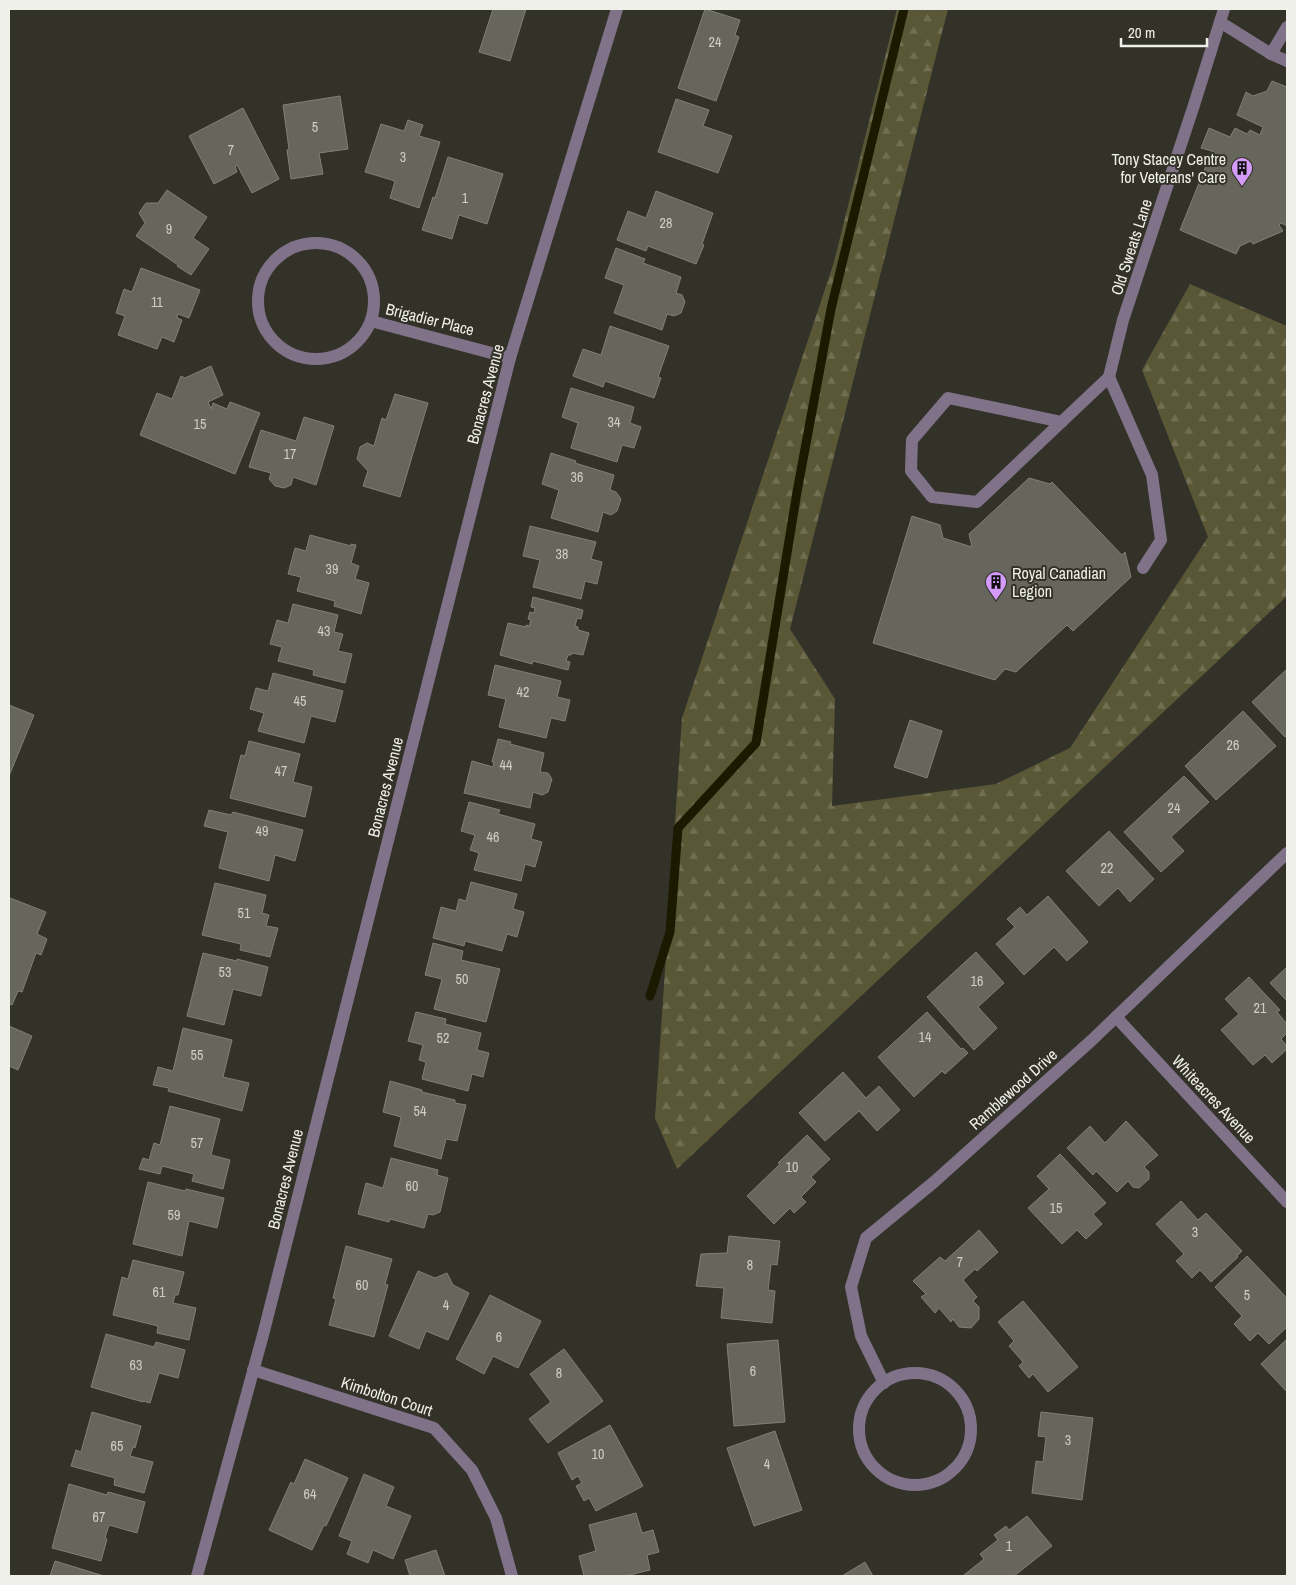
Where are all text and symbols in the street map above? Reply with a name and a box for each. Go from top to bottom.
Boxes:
scale bar [1121,15,1207,47]
text: 20 m [1128,22,1155,43]
house number: 24 [709,33,722,51]
house number: 5 [312,118,318,136]
house number: 7 [228,141,234,159]
house number: 3 [400,148,406,166]
place label: Tony Stacey Centre for Veterans' Care [1112,148,1226,188]
building icon: Tony Stacey Centre for Veterans' Care [1230,156,1254,187]
house number: 1 [462,189,469,207]
street label: Old Sweats Lane [1105,196,1157,298]
house number: 28 [660,214,672,232]
house number: 9 [166,220,172,238]
house number: 11 [151,293,164,311]
street label: Brigadier Place [383,297,477,341]
street label: Bonacres Avenue [461,342,509,446]
house number: 34 [608,413,621,431]
house number: 15 [194,415,206,433]
house number: 17 [284,445,296,463]
house number: 36 [571,468,583,486]
house number: 38 [556,545,568,563]
house number: 39 [326,560,338,578]
place label: Royal Canadian Legion [1012,562,1106,602]
building icon: Royal Canadian Legion [984,570,1008,601]
house number: 43 [318,622,330,640]
house number: 42 [517,683,529,701]
house number: 45 [294,692,306,710]
street label: Bonacres Avenue [362,735,408,839]
house number: 26 [1227,736,1239,754]
house number: 44 [500,756,513,774]
house number: 47 [275,762,287,780]
house number: 24 [1168,799,1181,817]
house number: 49 [256,822,268,840]
house number: 46 [487,828,499,846]
house number: 22 [1101,859,1113,877]
house number: 51 [238,904,251,922]
house number: 53 [219,963,231,981]
house number: 50 [456,970,468,988]
house number: 16 [971,972,983,990]
house number: 21 [1254,999,1267,1017]
house number: 14 [919,1028,932,1046]
house number: 52 [437,1029,449,1047]
street label: Ramblewood Drive [964,1044,1062,1134]
house number: 55 [191,1046,203,1064]
street label: Whiteacres Avenue [1167,1050,1261,1148]
house number: 54 [414,1102,427,1120]
street label: Bonacres Avenue [262,1127,308,1231]
house number: 57 [191,1134,203,1152]
house number: 10 [786,1158,798,1176]
house number: 60 [406,1177,418,1195]
house number: 15 [1050,1199,1062,1217]
house number: 59 [168,1206,180,1224]
house number: 3 [1192,1223,1198,1241]
house number: 7 [957,1253,963,1271]
house number: 8 [747,1256,753,1274]
house number: 60 [356,1276,368,1294]
house number: 61 [153,1283,166,1301]
house number: 5 [1244,1286,1250,1304]
house number: 4 [443,1296,450,1314]
house number: 6 [496,1328,502,1346]
house number: 63 [130,1356,142,1374]
house number: 6 [750,1362,756,1380]
house number: 8 [556,1364,562,1382]
street label: Kimbolton Court [339,1371,436,1421]
house number: 3 [1065,1431,1071,1449]
house number: 65 [111,1437,123,1455]
house number: 10 [592,1445,604,1463]
house number: 4 [764,1455,771,1473]
house number: 64 [304,1485,317,1503]
house number: 67 [93,1508,105,1526]
house number: 1 [1006,1537,1013,1555]

